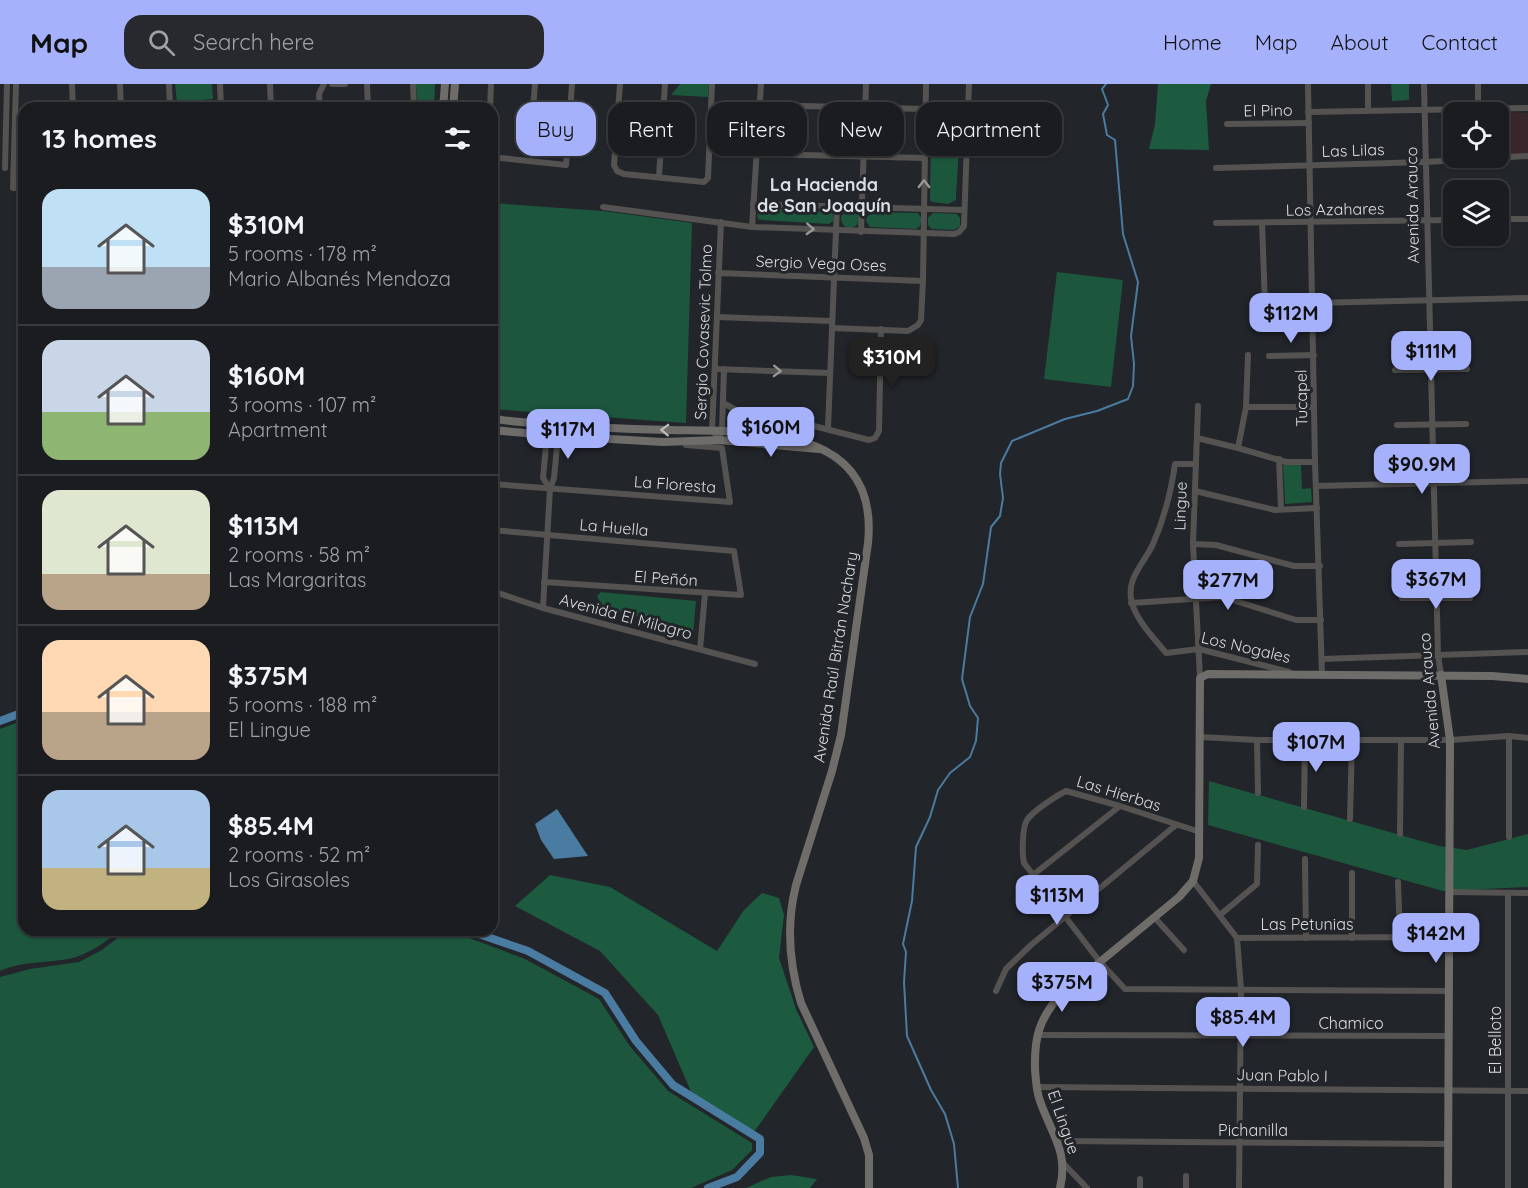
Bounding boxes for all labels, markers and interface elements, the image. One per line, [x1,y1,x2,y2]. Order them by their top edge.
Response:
search box [124,15,544,69]
text: Map [30,25,88,60]
icon: search [145,26,178,59]
text: Search here [193,28,315,56]
text: Home [1163,29,1222,55]
text: Map [1255,29,1298,55]
text: About [1331,29,1389,55]
text: Contact [1422,29,1498,55]
street label: El Pino [1243,100,1293,120]
chip: Buy [516,102,596,156]
chip: Rent [608,102,695,156]
chip: Filters [707,102,807,156]
chip: New [819,102,904,156]
chip: Apartment [916,102,1062,156]
map controls [1443,102,1509,246]
button: locate [1443,102,1509,168]
text: 13 homes [42,122,157,155]
icon: filters [441,122,474,155]
street label: Las Lilas [1321,139,1385,161]
street label: Avenida Arauco [1401,146,1423,264]
district label: La Hacienda de San Joaquín [757,173,891,217]
one-way arrow [918,179,930,188]
button: layers [1443,180,1509,246]
street label: Los Azahares [1285,198,1385,220]
text: $310M [228,208,305,241]
icon: home [90,213,162,285]
one-way arrow [805,223,814,236]
text: 5 rooms · 178 m² [228,241,377,266]
street label: Sergio Covasevic Tolmo [690,244,716,420]
street label: Sergio Vega Oses [755,251,887,275]
text: Mario Albanés Mendoza [228,266,451,291]
pin: $112M [1249,293,1333,344]
text: $112M [1263,300,1319,325]
pin: $111M [1389,331,1473,382]
pin: $310M [850,337,934,388]
text: $111M [1405,338,1457,363]
text: $310M [862,344,922,369]
text: $160M [228,359,305,392]
icon: home [90,364,162,436]
one-way arrow [772,365,781,378]
street label: Tucapel [1291,369,1311,427]
text: 3 rooms · 107 m² [228,392,376,417]
pin: $160M [729,407,813,458]
pin: $117M [526,409,610,460]
text: $160M [741,414,801,439]
text: $117M [541,416,595,441]
text: Apartment [228,417,328,442]
one-way arrow [660,423,669,436]
pin: $90.9M [1373,444,1471,495]
text: $90.9M [1388,451,1456,476]
street label: La Floresta [633,471,717,497]
street label: Lingue [1169,481,1191,531]
text: $113M [228,509,299,542]
icon: home [90,514,162,586]
street label: La Huella [579,514,649,540]
text: 2 rooms · 58 m² [228,542,370,567]
street label: Avenida Raúl Bitrán Nachary [808,550,862,764]
pin: $367M [1394,559,1478,610]
pin: $277M [1186,560,1270,611]
street label: El Peñón [634,566,698,590]
text: $367M [1405,566,1467,591]
text: Las Margaritas [228,567,366,592]
text: $277M [1197,567,1259,592]
street label: Avenida El Milagro [558,589,694,643]
street label: Los Nogales [1199,627,1293,667]
street label: Avenida Arauco [1414,632,1444,750]
text: $375M [228,659,308,692]
icon: home [90,664,162,736]
text: 5 rooms · 188 m² [228,692,377,717]
text: El Lingue [228,717,311,742]
pin: $107M [1274,722,1358,773]
text: $107M [1287,729,1345,754]
street label: Las Hierbas [1074,771,1164,815]
text: $85.4M [228,809,314,842]
icon: home [90,814,162,886]
text: 2 rooms · 52 m² [228,842,370,867]
text: Los Girasoles [228,867,350,892]
pin: $113M [1015,875,1099,926]
text: $113M [1030,882,1084,907]
pin: $142M [1394,913,1478,964]
street label: Las Petunias [1261,914,1353,934]
text: $142M [1406,920,1466,945]
pin: $375M [1020,962,1104,1013]
text: $375M [1031,969,1093,994]
pin: $85.4M [1194,997,1292,1048]
text: $85.4M [1210,1004,1276,1029]
street label: El Belloto [1485,1006,1505,1074]
street label: Chamico [1318,1013,1384,1033]
street label: Juan Pablo I [1236,1064,1328,1086]
street label: El Lingue [1044,1087,1084,1157]
street label: Pichanilla [1218,1120,1288,1140]

